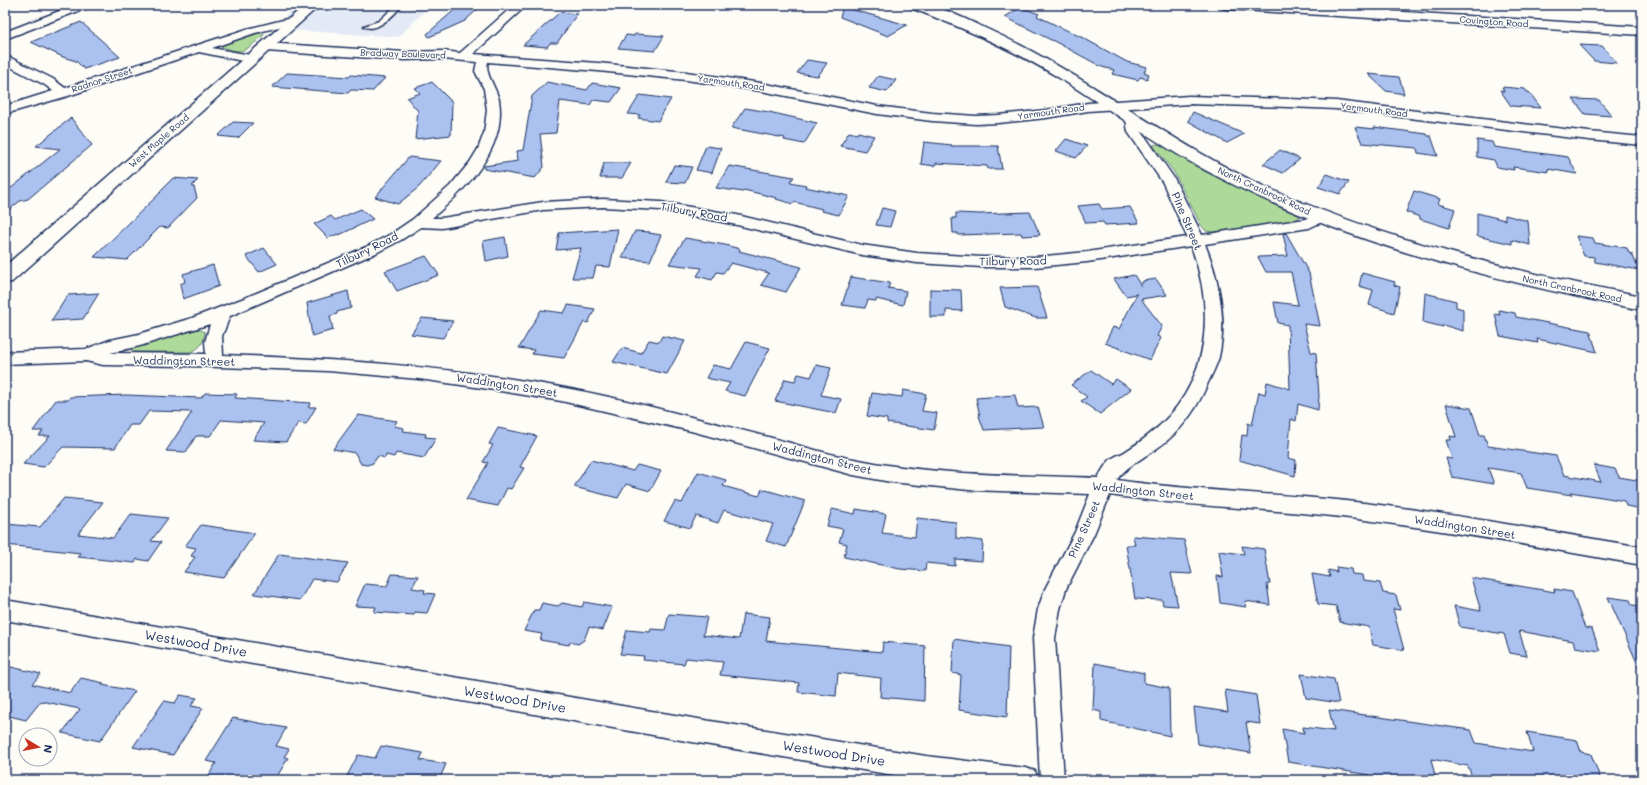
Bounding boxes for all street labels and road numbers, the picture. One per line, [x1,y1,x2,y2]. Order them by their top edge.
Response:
street label: Covington Road [1459,14,1529,29]
street label: Bradway Boulevard [360,47,446,61]
street label: Radnor Street [70,64,134,95]
street label: Yarmouth Road [697,72,766,93]
street label: Yarmouth Road [1340,100,1409,119]
street label: Yarmouth Road [1017,101,1086,122]
street label: West Maple Road [126,111,191,170]
street label: North Cranbrook Road [1216,164,1313,217]
street label: Pine Street [1169,190,1206,252]
street label: Tilbury Road [660,198,729,225]
street label: Tilbury Road [333,228,400,271]
street label: Tilbury Road [979,252,1047,269]
street label: North Cranbrook Road [1522,273,1623,304]
street label: Waddington Street [133,352,235,369]
street label: Waddington Street [455,369,559,400]
street label: Waddington Street [771,438,874,477]
street label: Waddington Street [1091,478,1195,503]
street label: Pine Street [1064,498,1103,560]
street label: Waddington Street [1413,511,1517,542]
street label: Westwood Drive [144,625,249,660]
street label: Westwood Drive [463,681,568,716]
street label: Westwood Drive [781,736,887,769]

